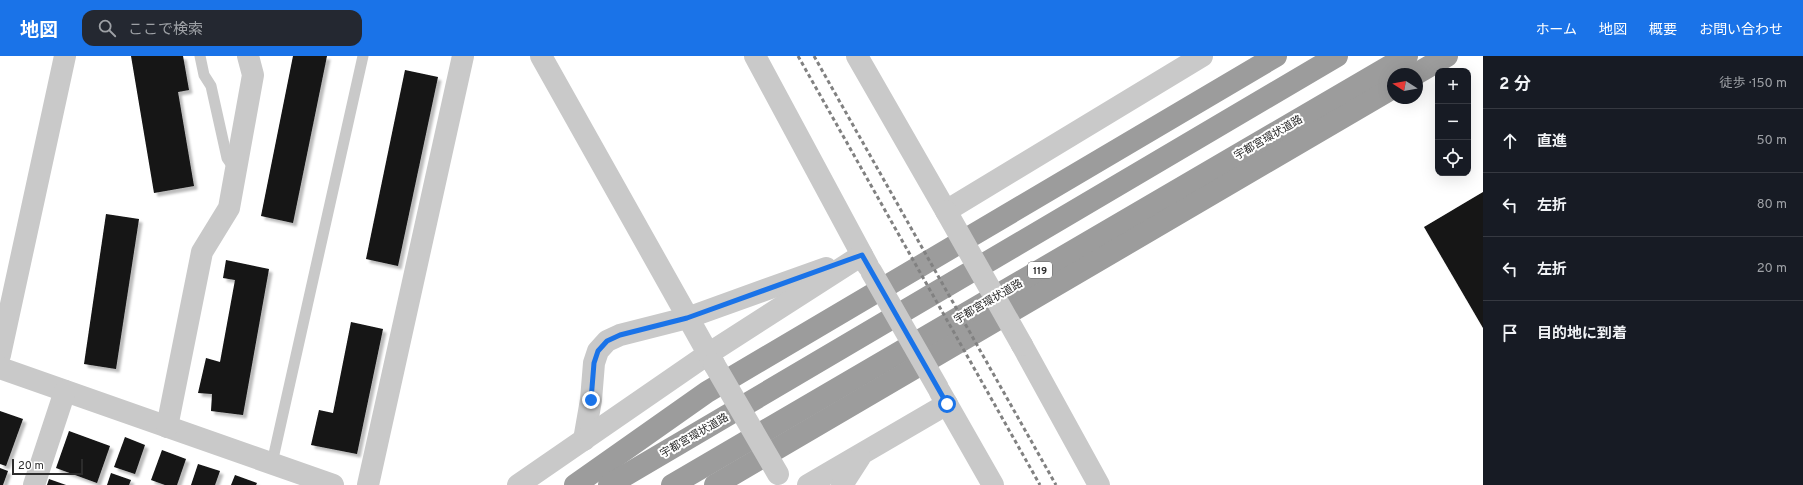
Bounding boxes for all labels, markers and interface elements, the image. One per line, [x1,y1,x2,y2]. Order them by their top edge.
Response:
search box [82,10,362,46]
icon: search [96,17,118,39]
text: 地図 [20,19,58,43]
text: ここで検索 [128,21,203,40]
text: ホーム [1535,22,1577,39]
text: 地図 [1599,22,1627,39]
text: 概要 [1649,22,1677,39]
text: お問い合わせ [1699,22,1783,39]
north arrow [1387,68,1423,104]
map controls [1435,68,1471,176]
button: + [1435,68,1471,104]
text: 2 分 [1499,74,1531,96]
text: 徒歩 · 150 m [1720,76,1787,92]
button: − [1435,104,1471,140]
street label: 宇都宮環状道路 [1232,113,1305,163]
icon: ahead [1499,130,1521,152]
text: 直進 [1537,133,1567,152]
text: 50 m [1757,133,1787,149]
button: locate [1435,140,1471,176]
icon: left [1499,194,1521,216]
text: 左折 [1537,197,1567,216]
text: 80 m [1757,197,1787,213]
icon: left [1499,258,1521,280]
text: 左折 [1537,261,1567,280]
text: 20 m [1757,261,1787,277]
road number: 119 [1028,262,1052,278]
street label: 宇都宮環状道路 [952,277,1025,327]
icon: arrive [1499,322,1521,344]
text: 目的地に到着 [1537,325,1627,344]
route end [582,391,600,409]
route start [938,395,956,413]
street label: 宇都宮環状道路 [658,411,731,461]
scale bar [12,457,83,476]
text: 20 m [18,459,44,473]

